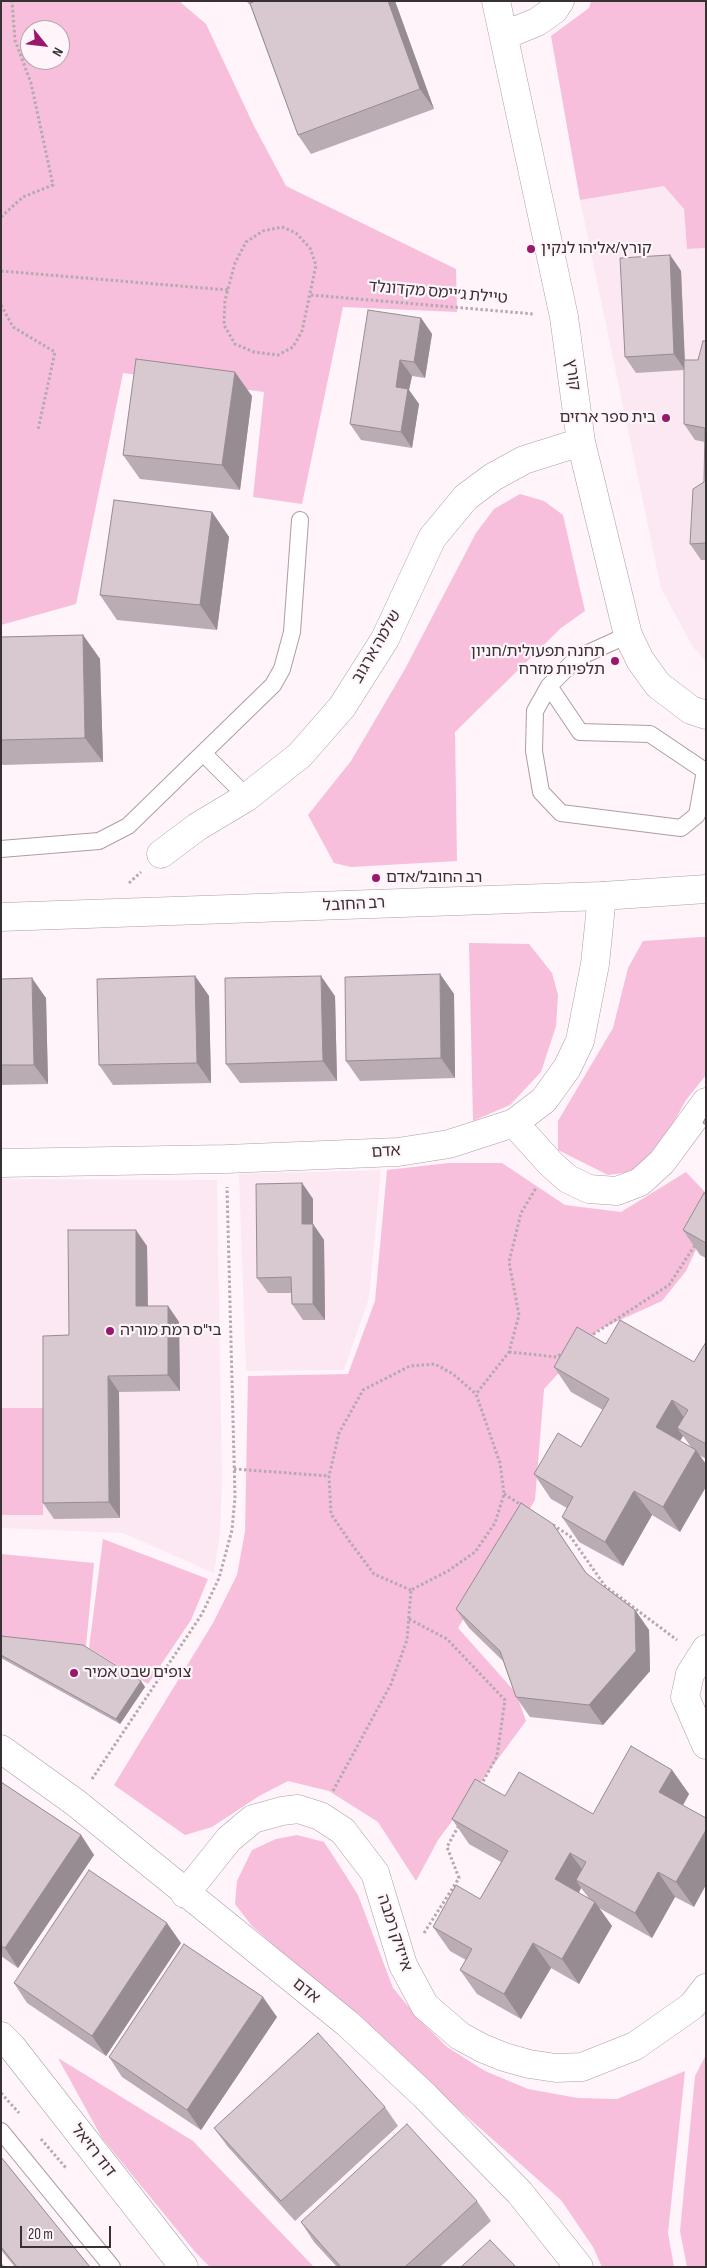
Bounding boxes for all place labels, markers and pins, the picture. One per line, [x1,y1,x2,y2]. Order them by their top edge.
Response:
place label: קורץ/אליהו לנקין [541,239,652,259]
marker: קורץ/אליהו לנקין [525,243,537,255]
place label: בית ספר ארזים [559,408,656,428]
marker: בית ספר ארזים [660,412,672,424]
place label: תחנה תפעולית/חניון תלפיות מזרח [471,642,605,680]
marker: תחנה תפעולית/חניון תלפיות מזרח [609,655,621,667]
place label: רב החובל/אדם [386,868,482,888]
marker: רב החובל/אדם [370,872,382,884]
place label: בי"ס רמת מוריה [120,1321,222,1341]
marker: בי"ס רמת מוריה [104,1325,116,1337]
place label: צופים שבט אמיר [84,1663,191,1683]
marker: צופים שבט אמיר [68,1667,80,1679]

